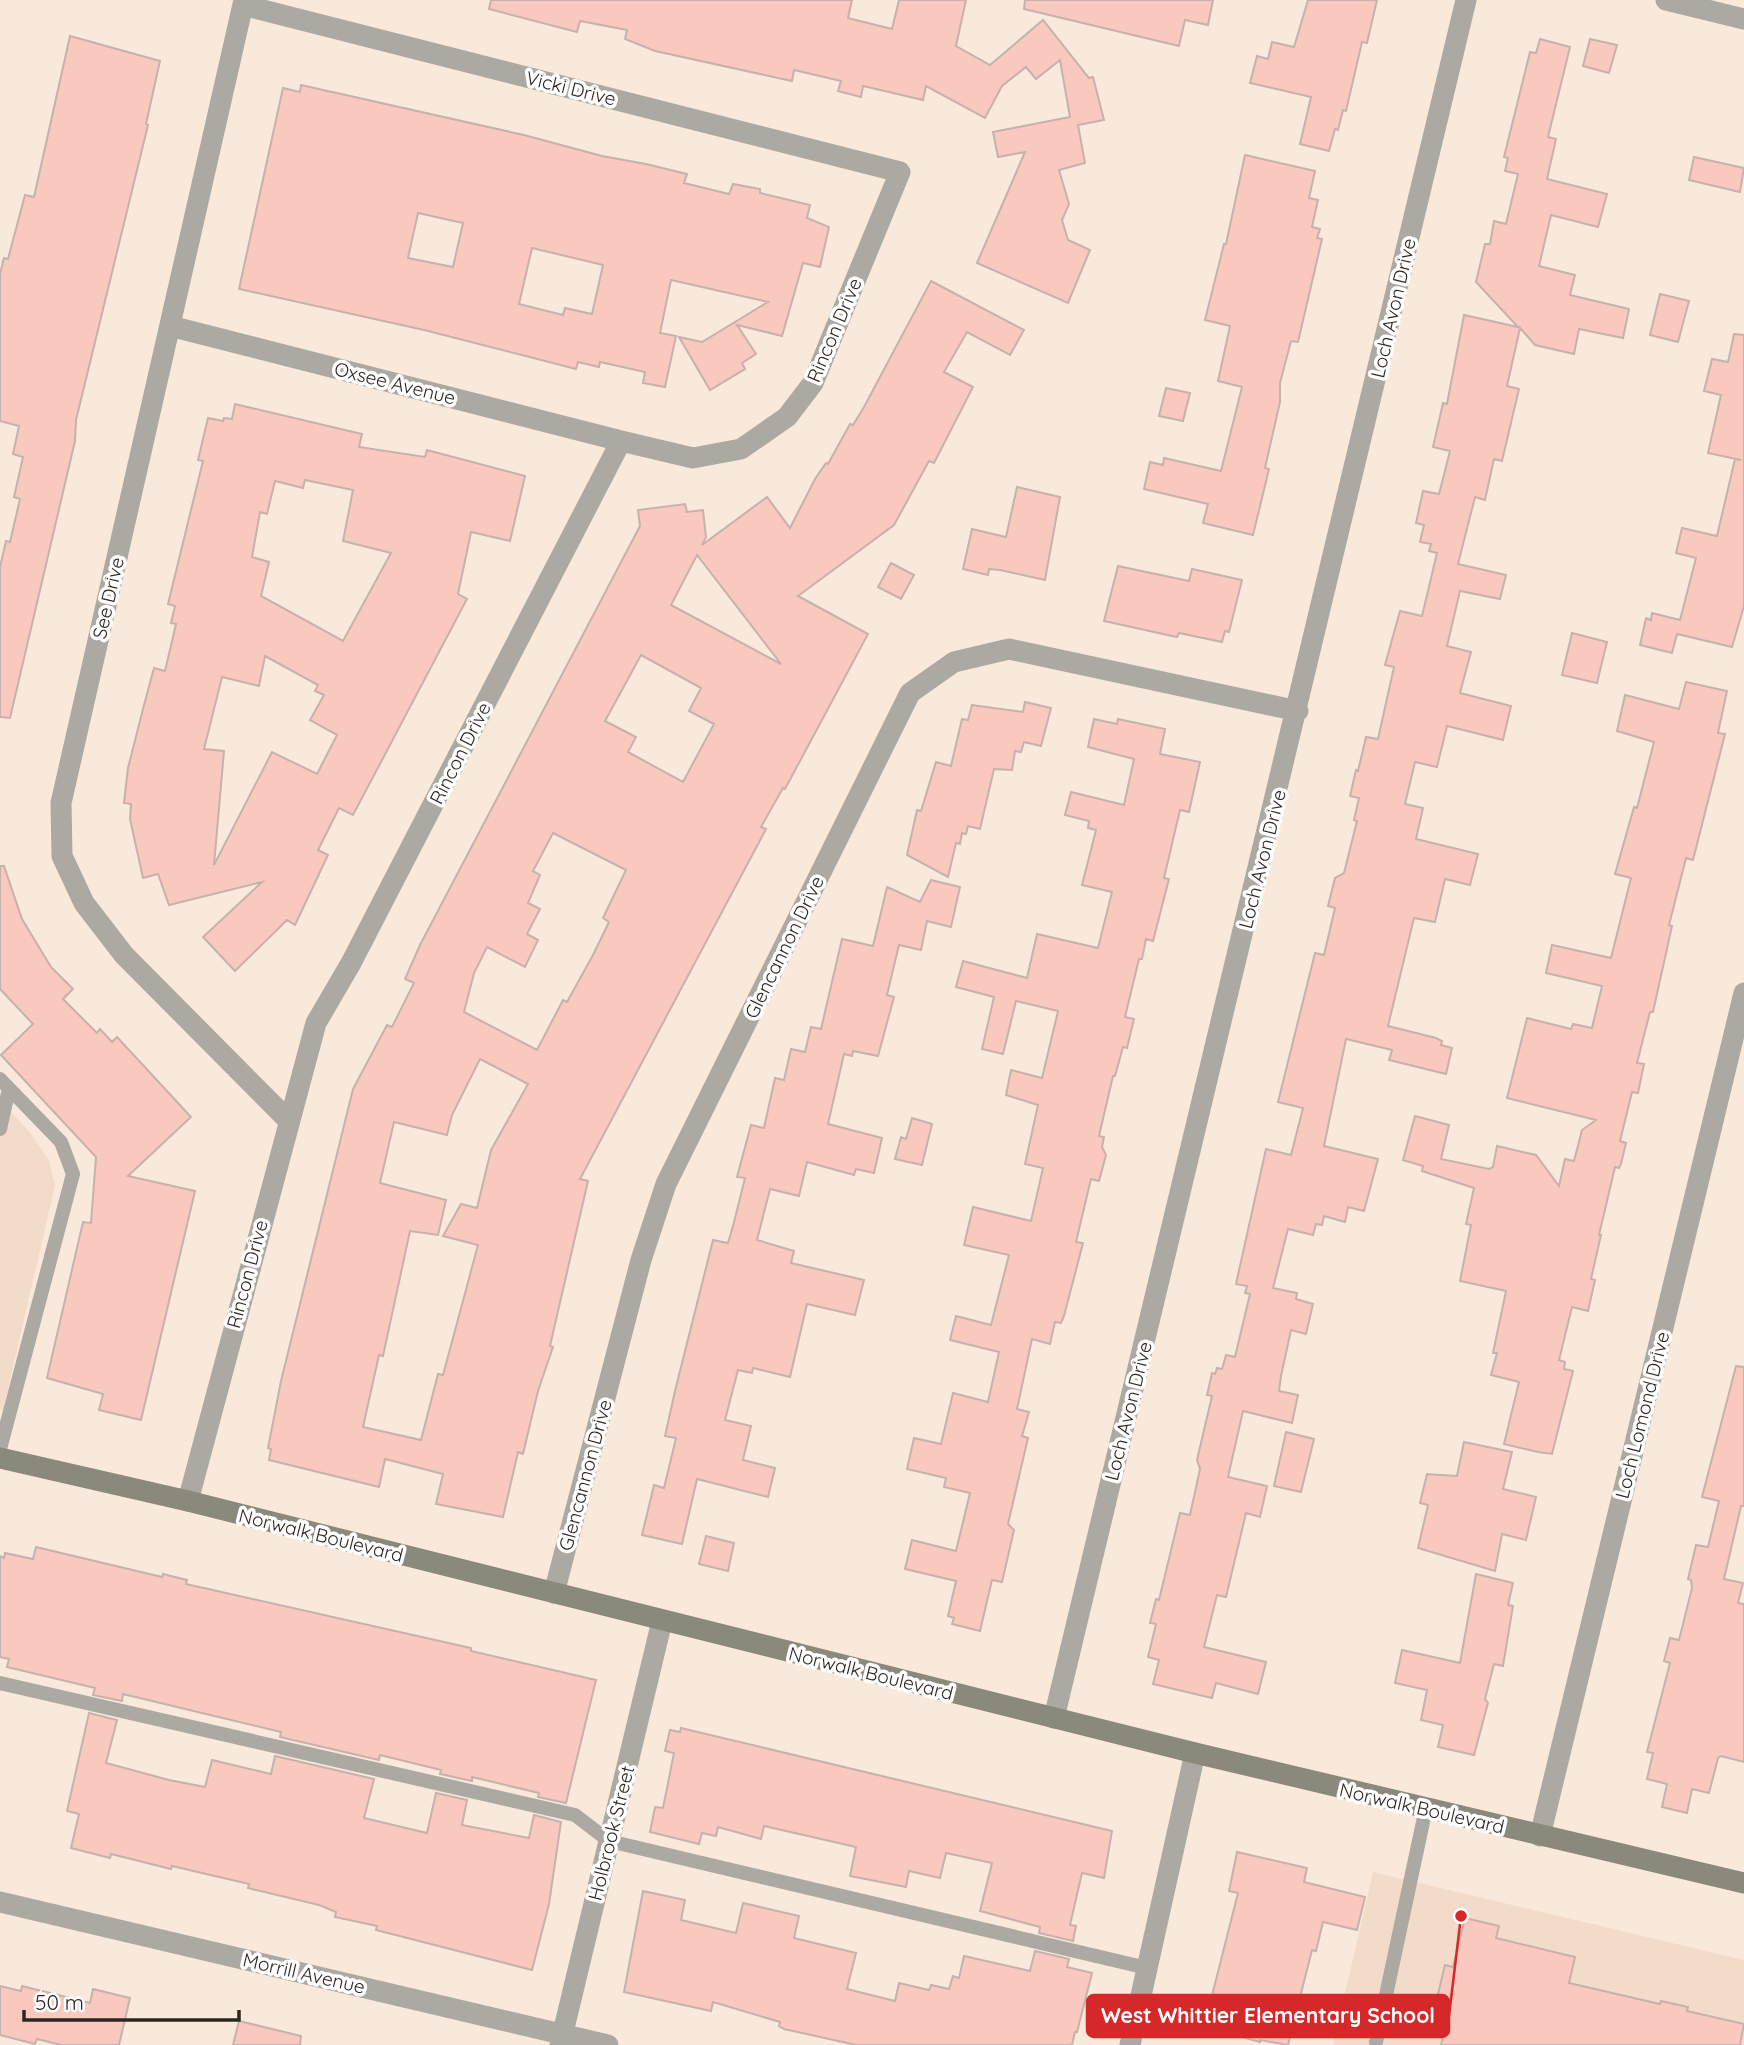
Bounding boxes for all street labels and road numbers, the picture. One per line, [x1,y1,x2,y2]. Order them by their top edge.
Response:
street label: Vicki Drive [524,65,618,111]
street label: Loch Avon Drive [1365,236,1421,380]
street label: Rincon Drive [801,274,867,386]
street label: Oxsee Avenue [332,356,458,410]
street label: See Drive [87,555,129,641]
street label: Rincon Drive [424,698,496,808]
street label: Loch Avon Drive [1233,787,1291,931]
street label: Glencannon Drive [739,872,829,1022]
street label: Rincon Drive [221,1217,273,1331]
street label: Loch Lomond Drive [1610,1329,1674,1501]
street label: Loch Avon Drive [1099,1339,1157,1483]
street label: Glencannon Drive [553,1397,617,1553]
street label: Norwalk Boulevard [236,1503,406,1567]
street label: Norwalk Boulevard [786,1641,956,1705]
street label: Holbrook Street [583,1763,639,1903]
street label: Norwalk Boulevard [1337,1777,1507,1839]
street label: Morrill Avenue [241,1947,367,1999]

